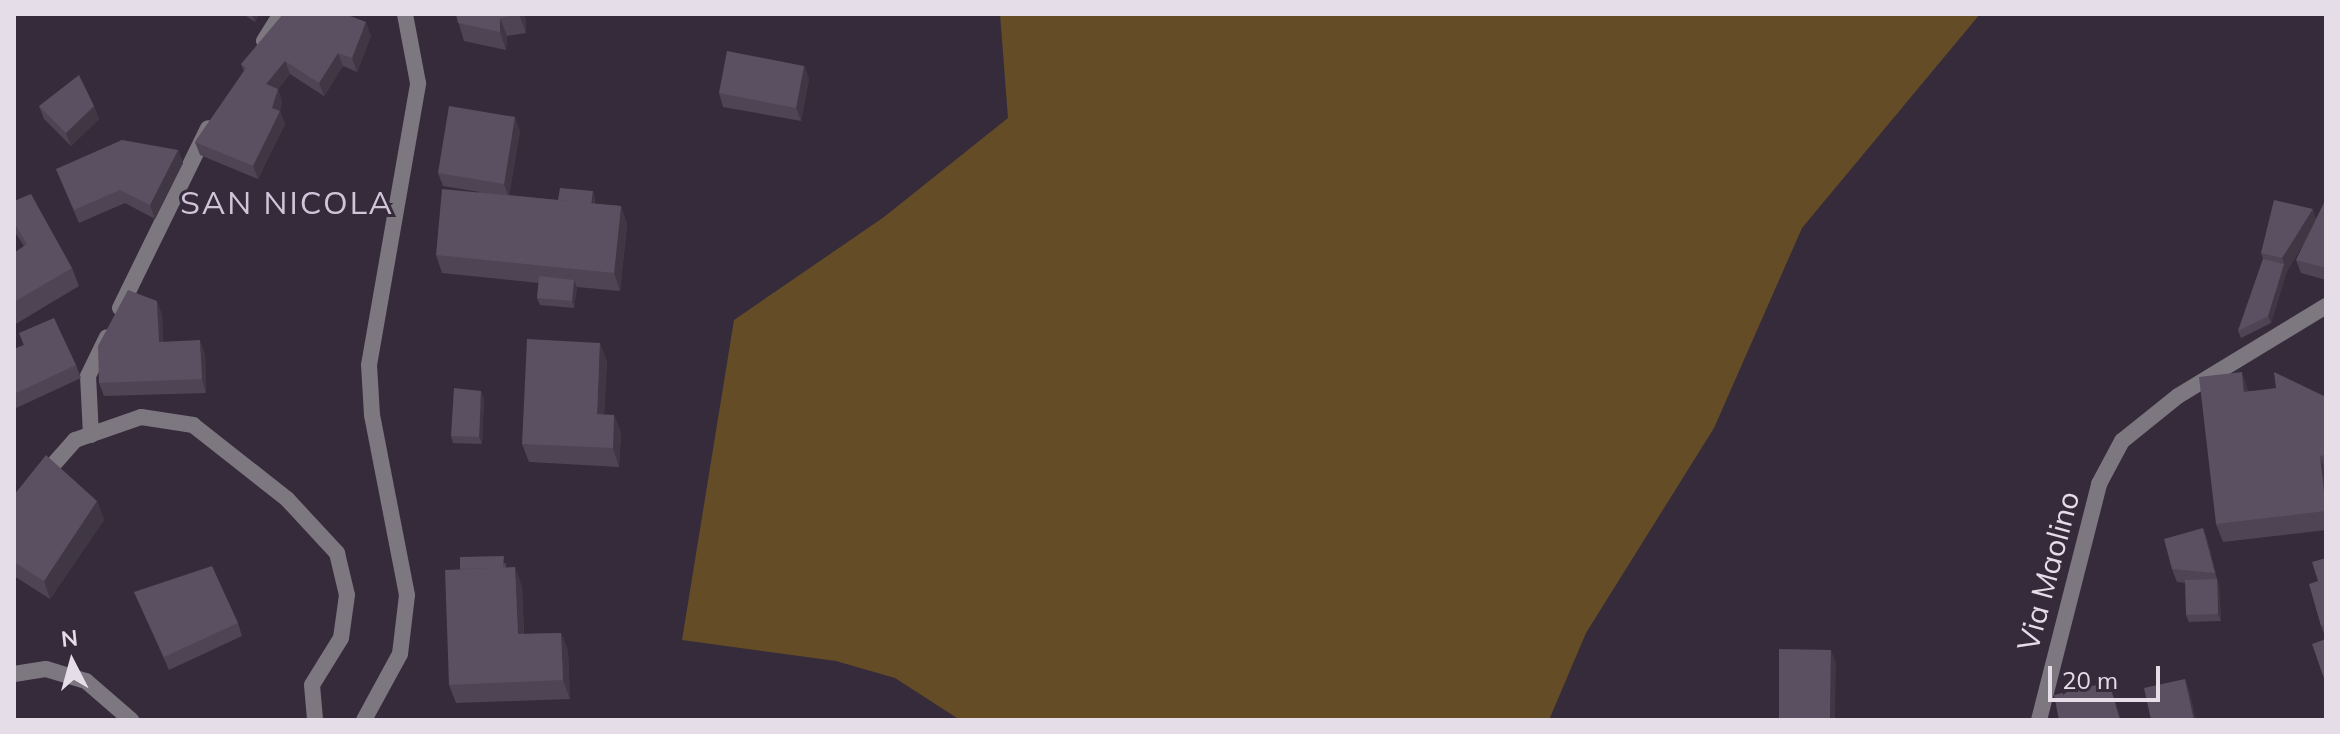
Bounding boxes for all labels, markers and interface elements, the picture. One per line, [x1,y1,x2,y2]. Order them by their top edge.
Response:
district label: SAN NICOLA [180,183,394,221]
street label: Via Maolino [2009,487,2087,655]
north arrow [32,622,112,702]
text: N [60,623,79,653]
scale bar [2052,650,2164,700]
text: 20 m [2062,665,2118,695]

